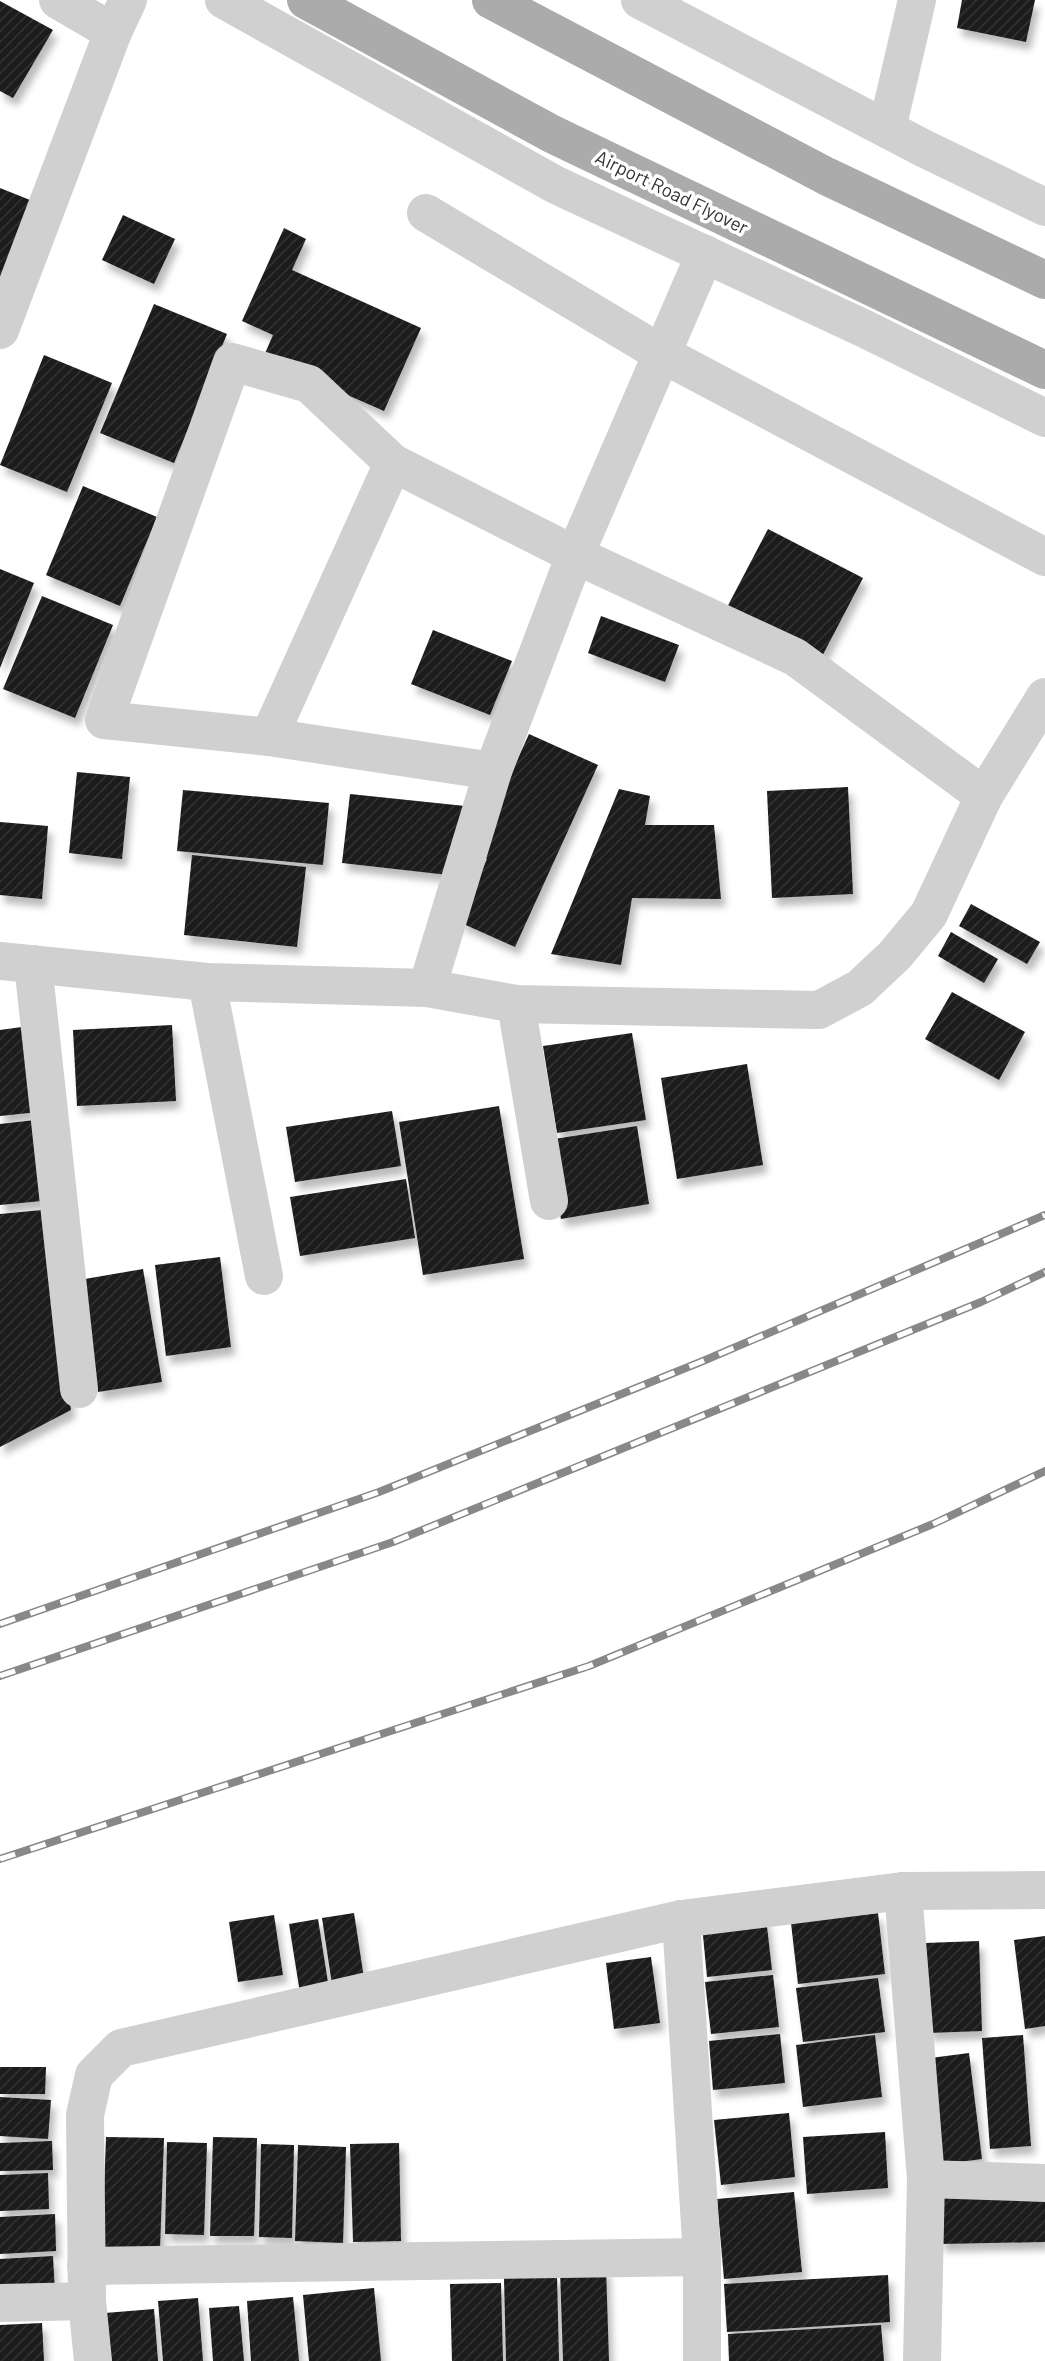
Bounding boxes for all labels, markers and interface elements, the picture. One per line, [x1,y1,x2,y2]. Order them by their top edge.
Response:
street label: Airport Road Flyover [592,145,752,239]

